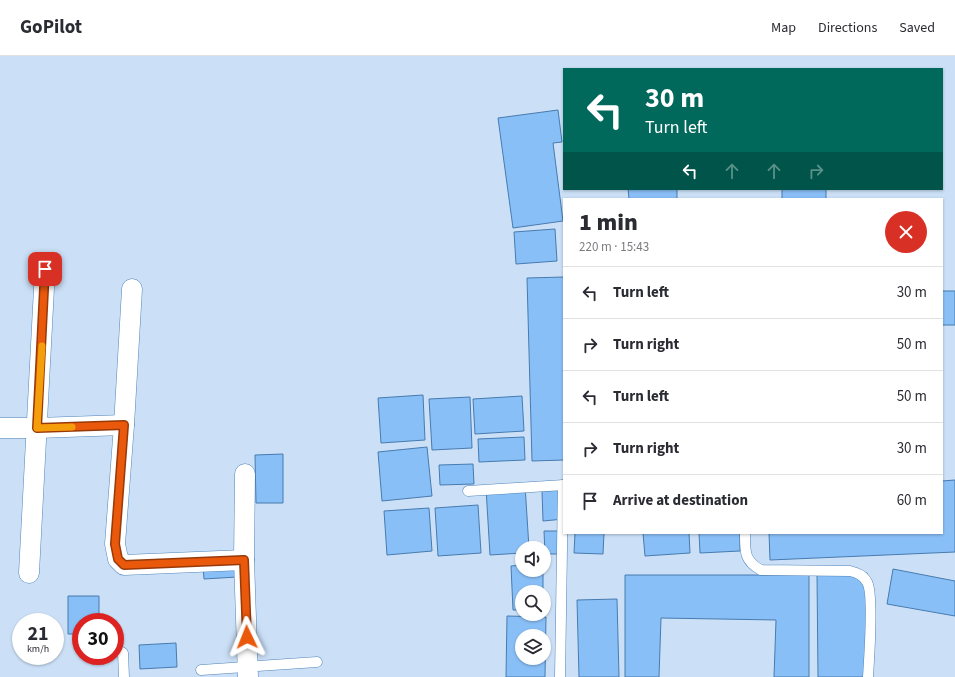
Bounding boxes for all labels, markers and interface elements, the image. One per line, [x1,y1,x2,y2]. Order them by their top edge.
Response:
text: GoPilot [20,14,82,41]
text: Map [771,18,796,38]
text: Directions [818,18,877,38]
text: Saved [899,18,935,38]
text: 30 m [645,78,704,118]
icon: left [579,84,631,136]
text: Turn left [645,115,707,140]
icon: left [679,160,701,182]
icon: ahead [721,160,743,182]
icon: ahead [763,160,785,182]
icon: right [805,160,827,182]
text: 1 min [579,205,638,240]
button: close [885,211,927,253]
text: 220 m · 15:43 [579,238,649,256]
pin [28,252,62,286]
icon: arrive [34,258,56,280]
icon: left [579,282,601,304]
text: Turn left [613,282,669,303]
text: 30 m [897,282,927,303]
icon: right [579,334,601,356]
text: Turn right [613,334,679,355]
text: 50 m [897,334,927,355]
icon: left [579,386,601,408]
text: Turn left [613,386,669,407]
text: 50 m [897,386,927,407]
icon: right [579,438,601,460]
text: Turn right [613,438,679,459]
text: 30 m [897,438,927,459]
icon: arrive [579,490,601,512]
text: Arrive at destination [613,490,748,511]
text: 60 m [897,490,927,511]
map controls [515,541,551,665]
button: sound [515,541,551,577]
button: search [515,585,551,621]
speed limit sign: 30 [72,613,124,665]
position arrow [226,616,268,658]
text: 21 [27,620,49,648]
button: layers [515,629,551,665]
text: km/h [27,642,49,656]

